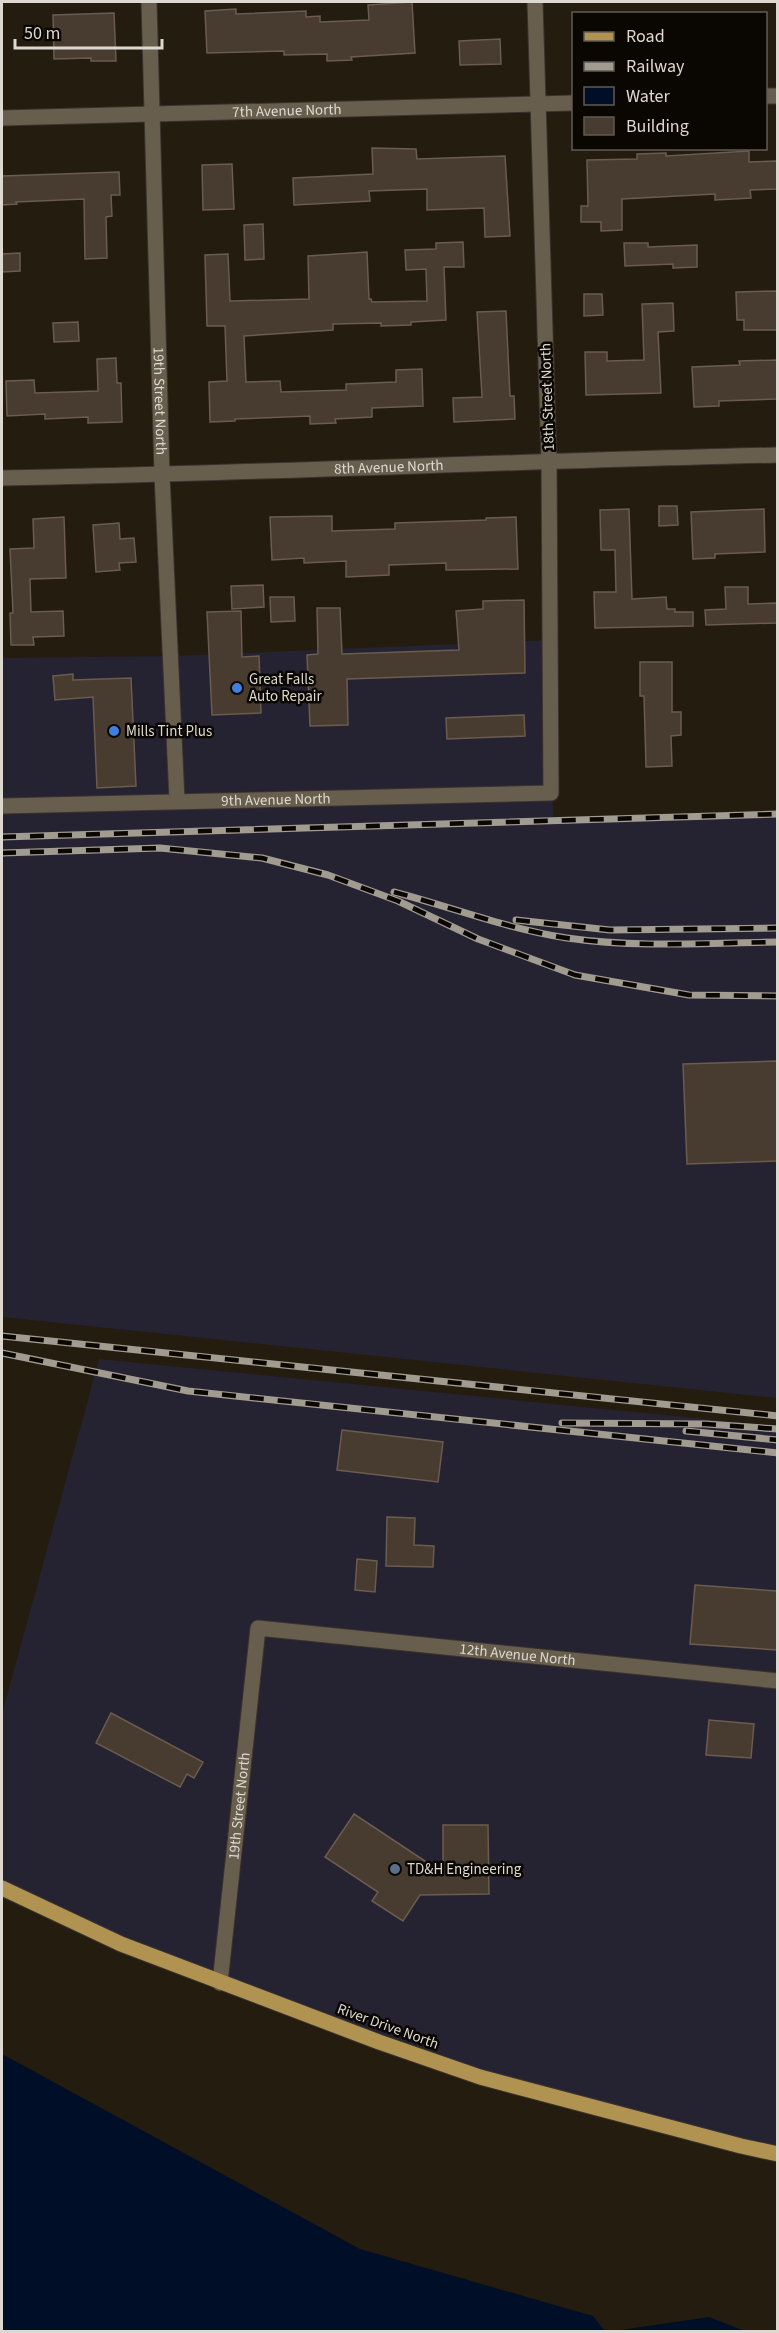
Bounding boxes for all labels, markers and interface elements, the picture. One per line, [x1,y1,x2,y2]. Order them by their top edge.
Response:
scale bar [15,12,162,50]
legend [572,12,767,150]
text: 50 m [24,21,60,46]
text: Road [626,24,665,49]
text: Railway [626,54,685,79]
text: Water [626,84,670,109]
street label: 7th Avenue North [232,99,342,123]
text: Building [626,114,689,139]
street label: 18th Street North [535,343,560,451]
street label: 19th Street North [147,347,171,455]
street label: 8th Avenue North [334,455,444,480]
place label: Great Falls Auto Repair [249,669,322,707]
marker: Great Falls Auto Repair [230,681,244,695]
place label: Mills Tint Plus [126,721,212,742]
marker: Mills Tint Plus [107,724,121,738]
street label: 9th Avenue North [221,788,331,812]
street label: 12th Avenue North [458,1639,577,1671]
street label: 19th Street North [223,1751,256,1861]
place label: TD&H Engineering [407,1859,522,1880]
marker: TD&H Engineering [388,1862,402,1876]
street label: River Drive North [334,1998,442,2055]

